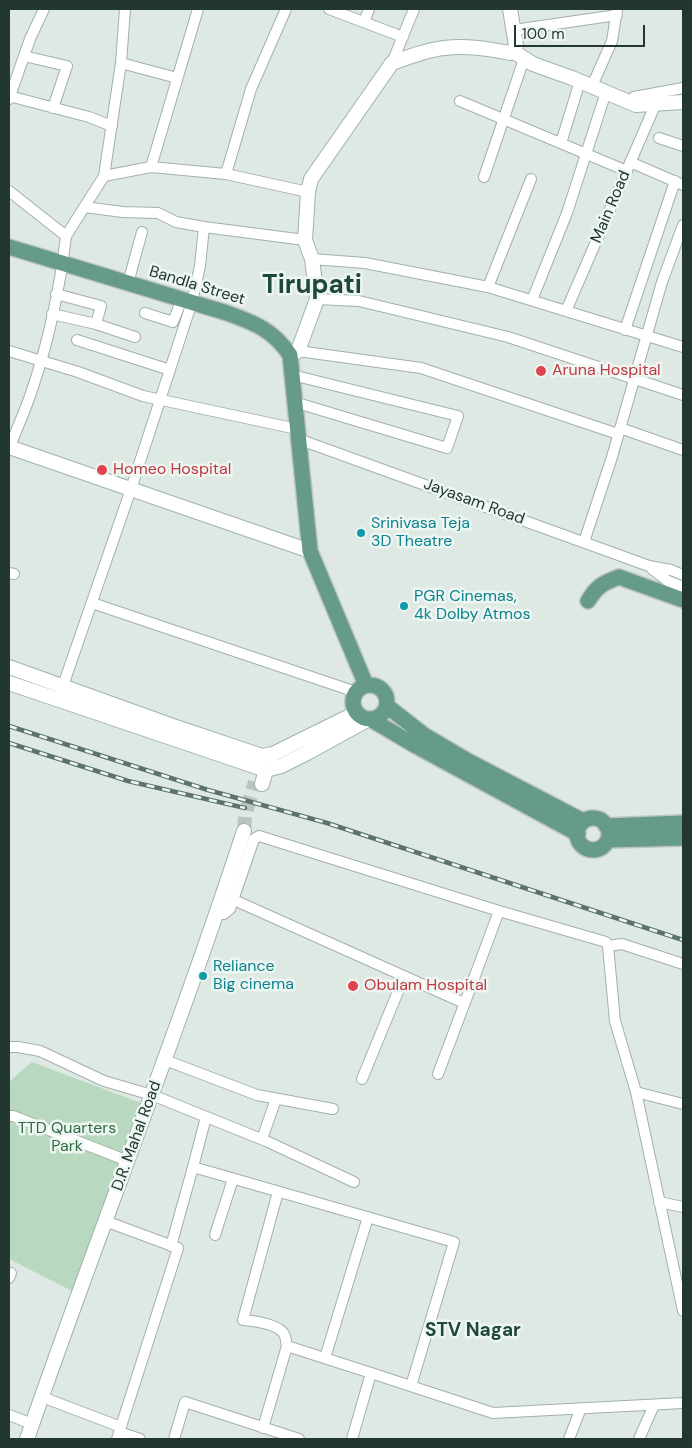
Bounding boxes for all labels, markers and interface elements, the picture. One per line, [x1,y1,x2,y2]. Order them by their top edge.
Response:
scale bar [517,15,648,47]
text: 100 m [522,24,565,44]
street label: Main Road [587,168,635,246]
street label: Bandla Street [147,262,247,310]
district label: Tirupati [262,270,362,302]
place label: Aruna Hospital [552,361,661,381]
marker: Aruna Hospital [534,364,548,378]
place label: Homeo Hospital [113,460,231,480]
marker: Homeo Hospital [95,463,109,477]
street label: Jayasam Road [421,475,527,529]
place label: Srinivasa Teja 3D Theatre [371,514,470,552]
marker: Srinivasa Teja 3D Theatre [355,527,367,539]
place label: PGR Cinemas, 4k Dolby Atmos [414,587,531,625]
marker: PGR Cinemas, 4k Dolby Atmos [398,600,410,612]
place label: Reliance Big cinema [213,957,294,995]
marker: Reliance Big cinema [197,970,209,982]
place label: Obulam Hospital [364,976,487,996]
marker: Obulam Hospital [346,979,360,993]
street label: D.R. Mahal Road [108,1078,166,1194]
park label: TTD Quarters Park [18,1119,116,1157]
district label: STV Nagar [425,1320,521,1342]

